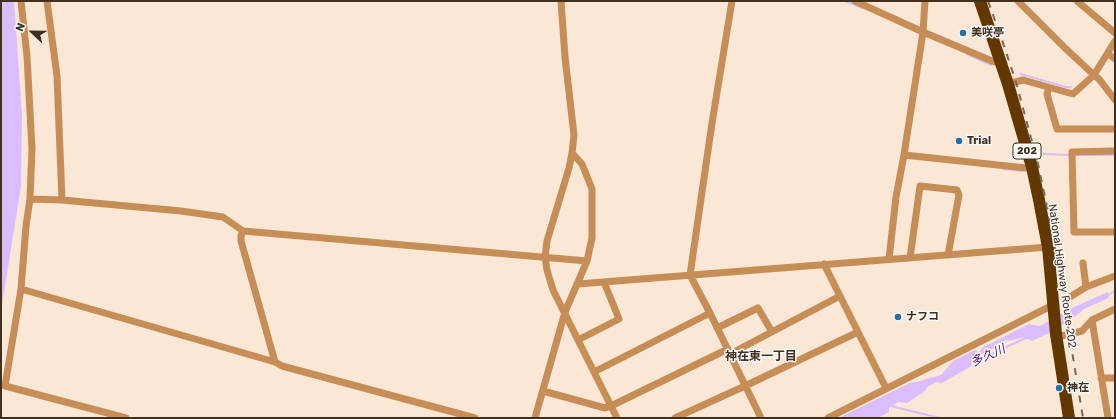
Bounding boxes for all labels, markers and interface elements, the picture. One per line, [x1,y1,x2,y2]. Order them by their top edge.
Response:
north arrow [12,12,52,52]
text: N [13,21,28,33]
place label: 美咲亭 [971,26,1004,40]
marker: 美咲亭 [958,28,968,38]
place label: Trial [967,134,991,148]
marker: Trial [954,136,964,146]
road number: 202 [1013,143,1041,159]
street label: National Highway Route 202 [1045,203,1079,349]
place label: ナフコ [906,310,939,324]
marker: ナフコ [893,312,903,322]
water label: 多久川 [969,342,1007,370]
district label: 神在東一丁目 [725,350,797,364]
place label: 神在 [1067,381,1089,395]
marker: 神在 [1054,383,1064,393]

